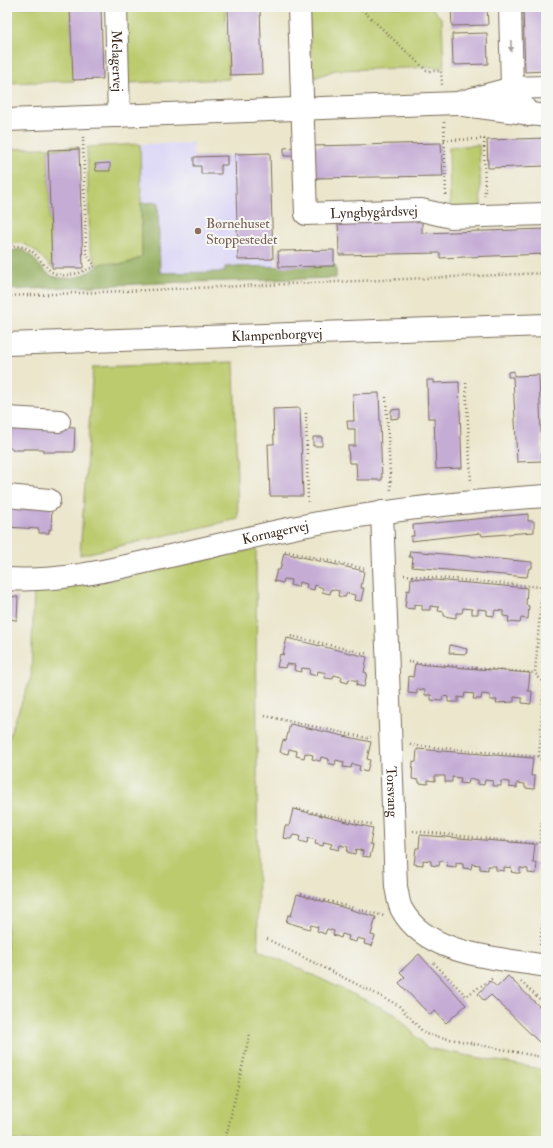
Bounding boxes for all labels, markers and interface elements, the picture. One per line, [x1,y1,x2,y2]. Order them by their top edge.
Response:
street label: Melagervej [108,30,126,92]
one-way arrow [508,40,514,53]
street label: Lyngbygårdsvej [330,202,418,223]
place label: Børnehuset Stoppestedet [206,215,278,249]
marker: Børnehuset Stoppestedet [193,226,203,236]
street label: Klampenborgvej [231,325,323,345]
street label: Kornagervej [240,517,310,548]
street label: Torsvang [382,766,401,819]

